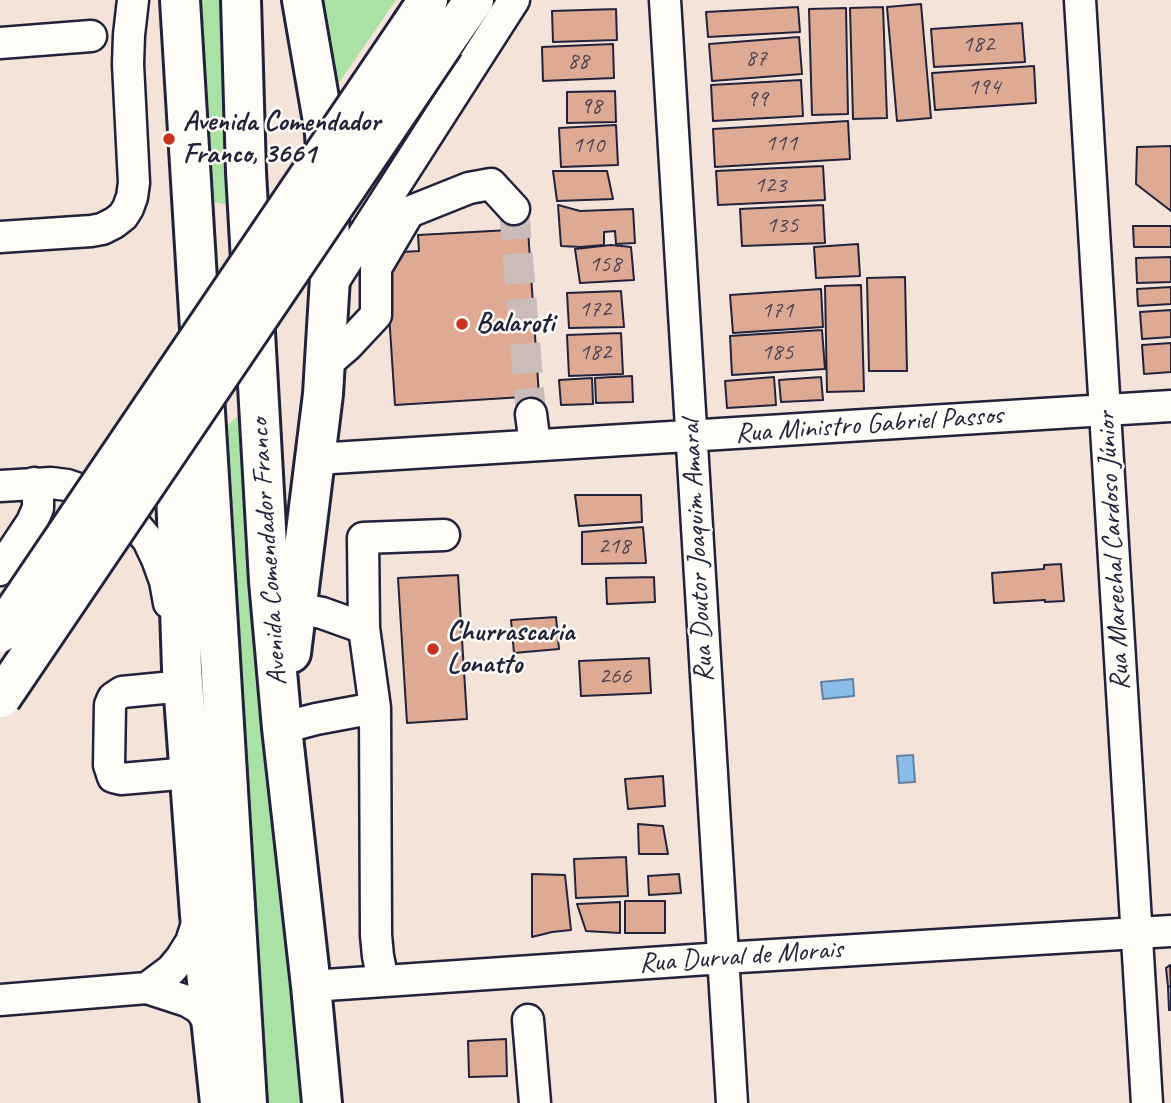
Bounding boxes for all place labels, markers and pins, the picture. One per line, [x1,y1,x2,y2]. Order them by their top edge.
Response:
place label: Avenida Comendador Franco, 3661 [183,106,380,172]
marker: Avenida Comendador Franco, 3661 [161,131,177,147]
place label: Balaroti [476,307,555,341]
marker: Balaroti [454,316,470,332]
place label: Churrascaria Lonatto [447,616,574,682]
marker: Churrascaria Lonatto [425,641,441,657]

